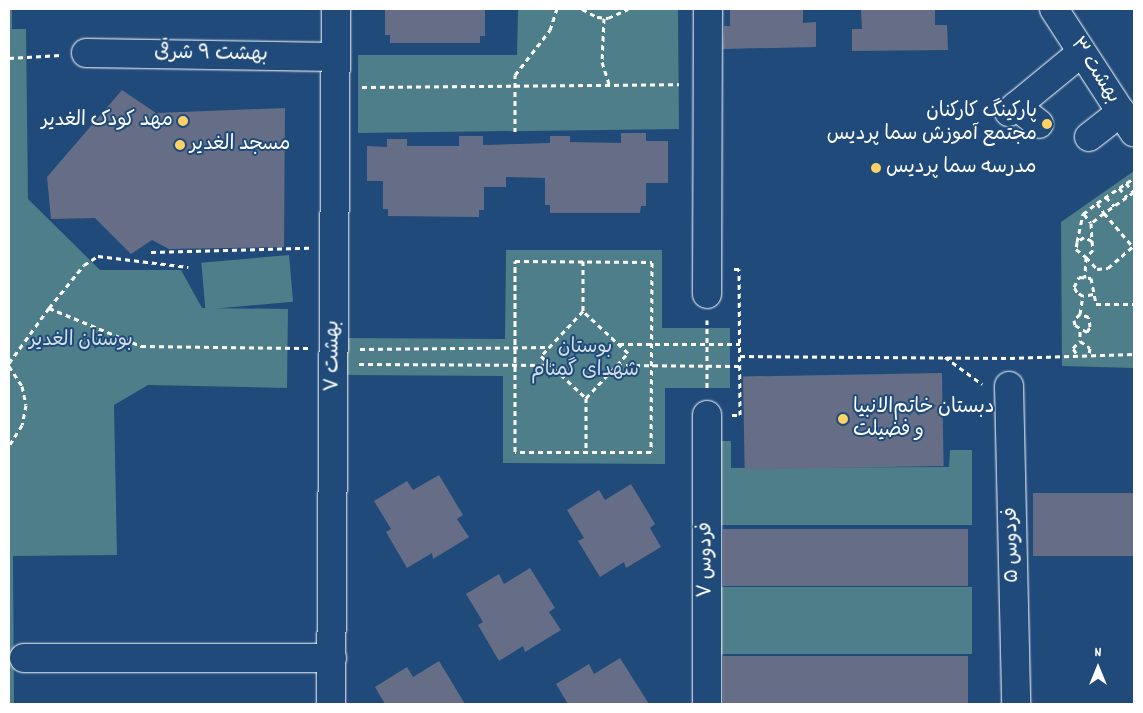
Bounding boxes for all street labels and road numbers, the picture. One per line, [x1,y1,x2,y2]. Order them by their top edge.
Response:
street label: بهشت ۳ [1064,34,1124,108]
street label: بهشت ۹ شرقی [154,42,268,68]
street label: بهشت ۷ [322,320,346,392]
street label: فردوس ۵ [1000,507,1026,583]
street label: فردوس ۷ [695,522,719,598]

